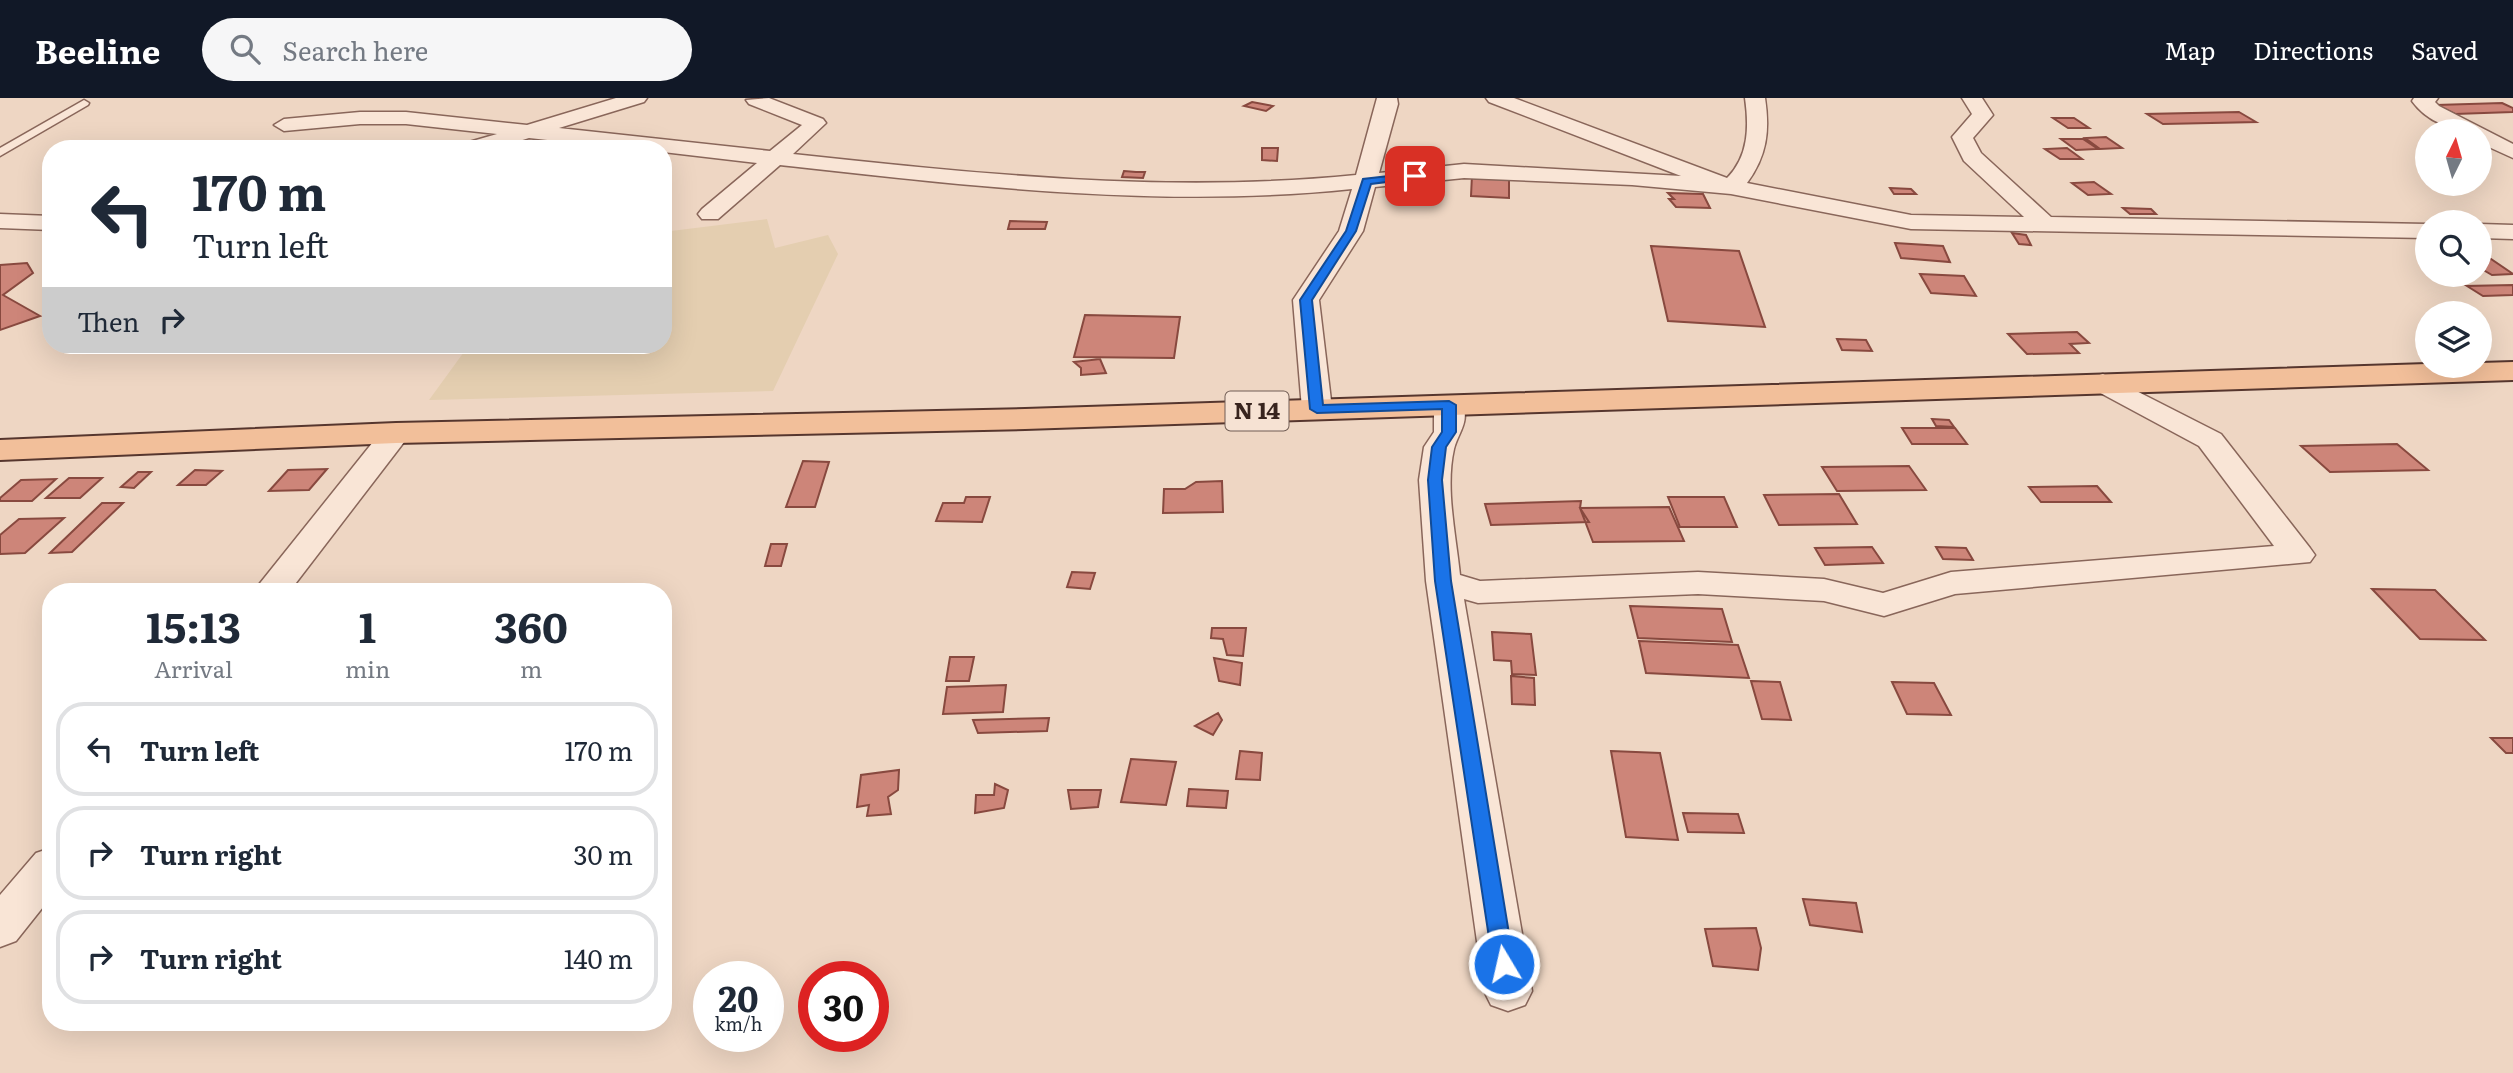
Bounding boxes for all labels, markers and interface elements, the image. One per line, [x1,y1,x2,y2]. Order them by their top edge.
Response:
search box [202,18,692,81]
text: Beeline [35,25,160,74]
icon: search [226,30,264,68]
text: Search here [282,30,428,69]
text: Map [2164,32,2215,67]
text: Directions [2253,32,2373,67]
text: Saved [2411,32,2478,67]
north arrow [2415,119,2492,196]
map controls [2415,119,2492,378]
pin [1385,146,1445,206]
text: 170 m [192,153,326,226]
icon: arrive [1396,157,1434,195]
icon: left [77,168,168,259]
button: search [2415,210,2492,287]
text: Turn left [192,220,329,268]
text: Then [77,301,139,340]
icon: right [153,301,191,339]
button: layers [2415,301,2492,378]
road number: N 14 [1226,392,1288,430]
text: 15:13 [146,594,241,656]
text: 1 [359,594,376,656]
text: 360 [494,594,568,656]
text: Arrival [154,651,233,685]
text: min [345,651,390,685]
text: m [520,651,542,685]
icon: left [81,730,119,768]
text: Turn left [140,730,259,769]
text: 170 m [565,730,633,769]
icon: right [81,834,119,872]
text: Turn right [140,834,282,873]
text: 30 m [573,834,633,873]
position arrow [1467,927,1541,1001]
icon: right [81,938,119,976]
text: Turn right [140,938,282,977]
text: 140 m [564,938,633,977]
speed limit sign: 30 [798,961,889,1052]
text: 20 [718,971,759,1023]
text: km/h [715,1010,762,1037]

